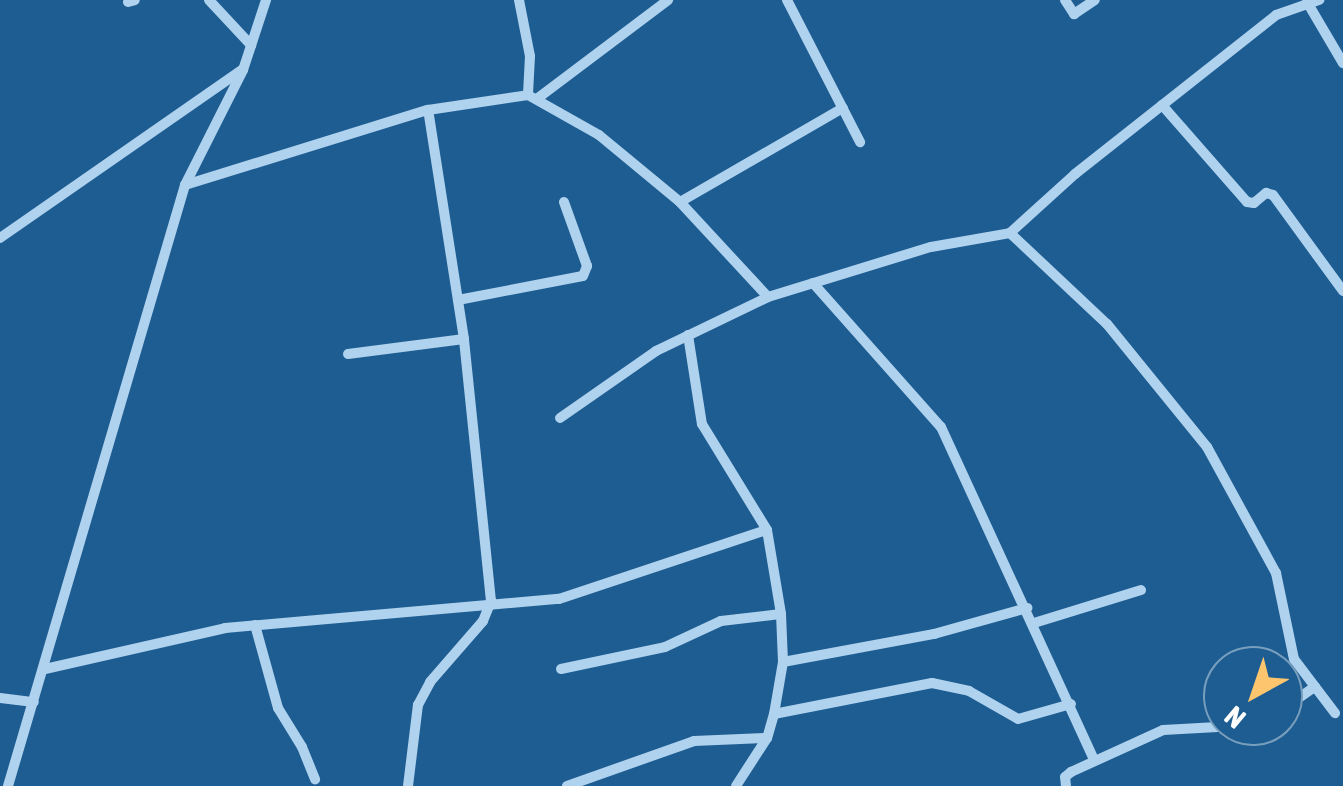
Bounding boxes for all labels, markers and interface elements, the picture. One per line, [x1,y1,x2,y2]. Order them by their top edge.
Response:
north arrow [1203,646,1303,746]
text: N [1218,700,1252,735]

